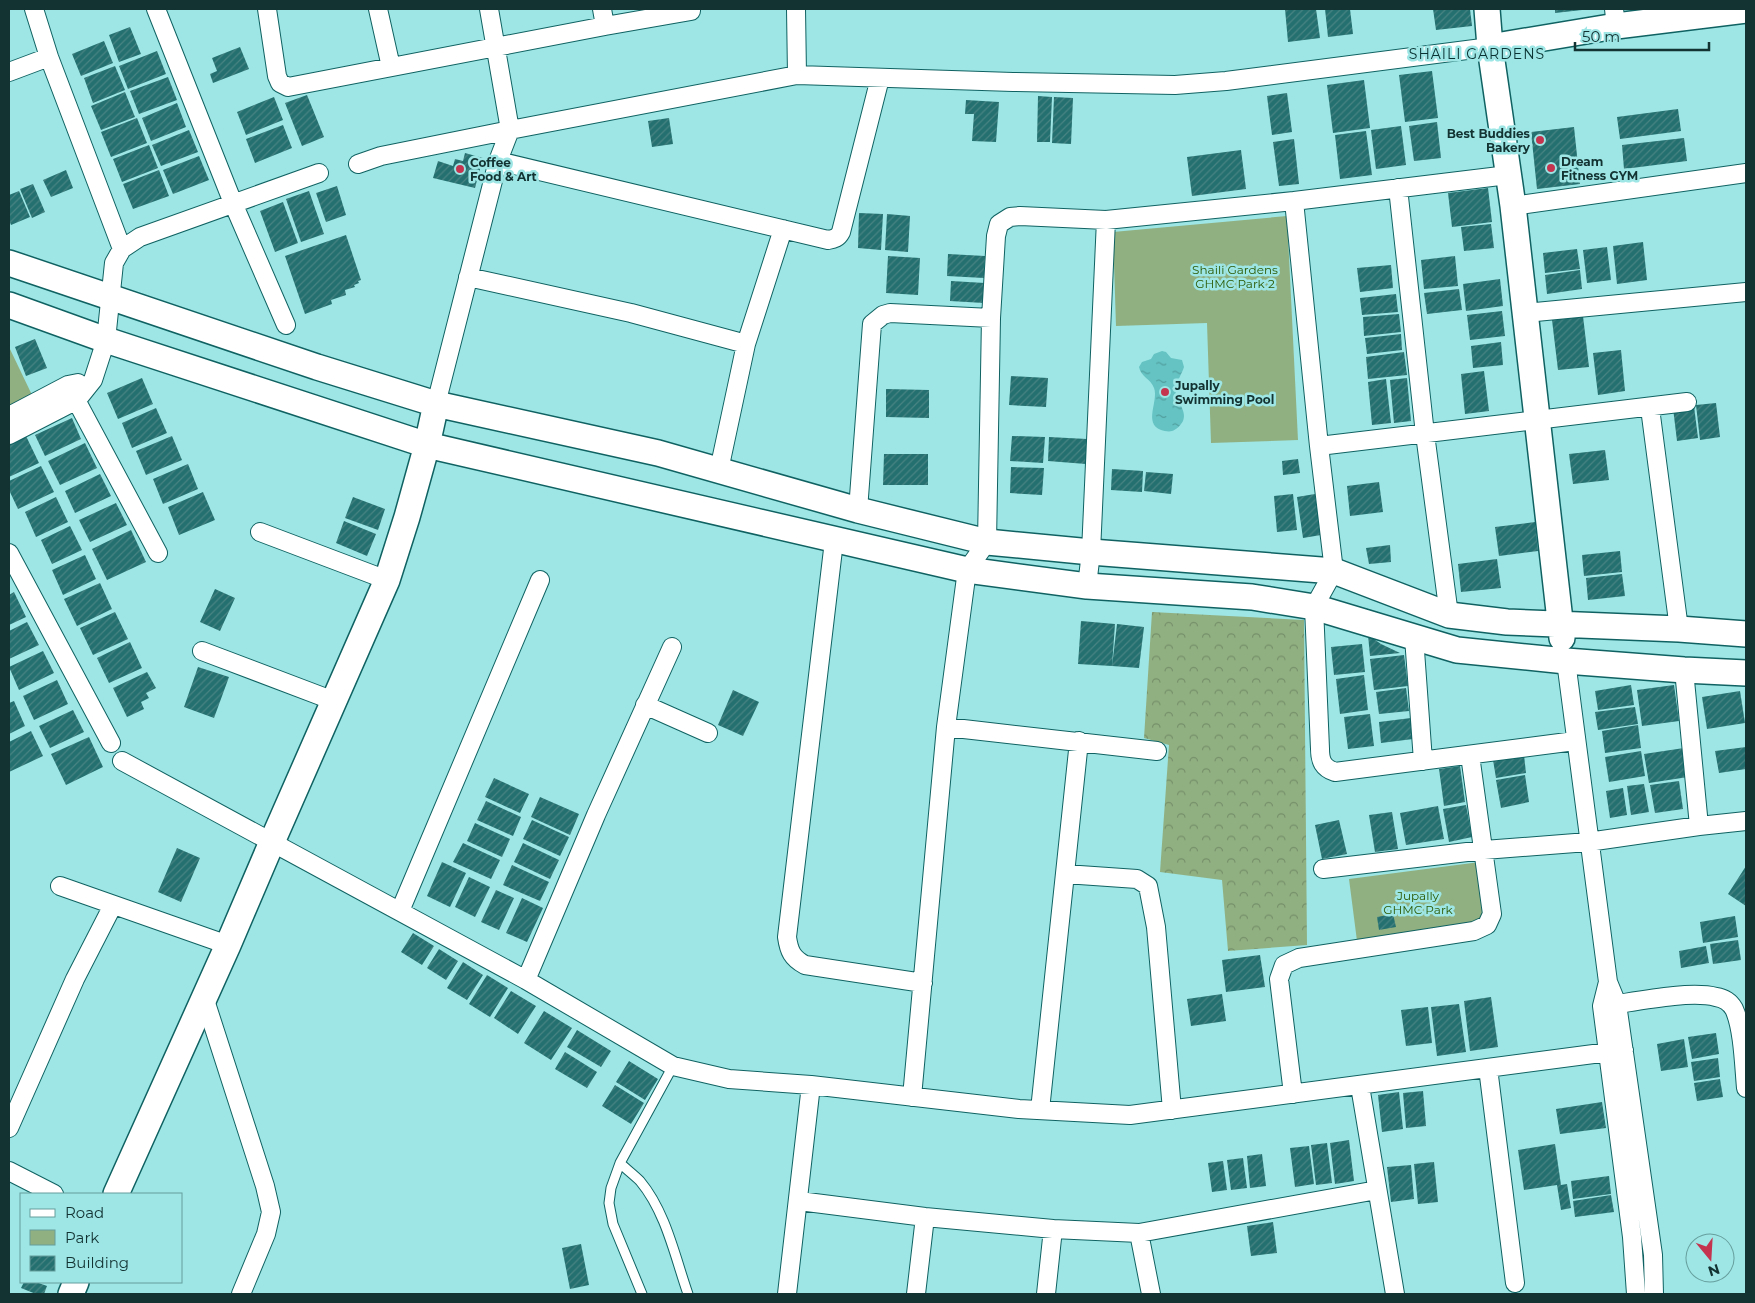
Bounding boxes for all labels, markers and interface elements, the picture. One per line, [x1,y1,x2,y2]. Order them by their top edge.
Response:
scale bar [1575,20,1709,52]
text: 50 m [1582,27,1620,46]
district label: SHAILI GARDENS [1409,45,1545,63]
place label: Best Buddies Bakery [1447,126,1531,155]
marker: Best Buddies Bakery [1534,134,1546,146]
place label: Dream Fitness GYM [1561,154,1638,183]
place label: Coffee Food & Art [470,155,538,184]
marker: Dream Fitness GYM [1545,162,1557,174]
marker: Coffee Food & Art [454,163,466,175]
park label: Shaili Gardens GHMC Park 2 [1192,262,1278,291]
place label: Jupally Swimming Pool [1174,378,1274,407]
marker: Jupally Swimming Pool [1159,386,1171,398]
park label: Jupally GHMC Park [1383,888,1454,917]
legend [20,1193,182,1283]
text: Road [65,1203,104,1222]
text: Park [65,1228,99,1247]
north arrow [1685,1233,1735,1283]
text: Building [65,1253,129,1272]
text: N [1706,1260,1722,1281]

